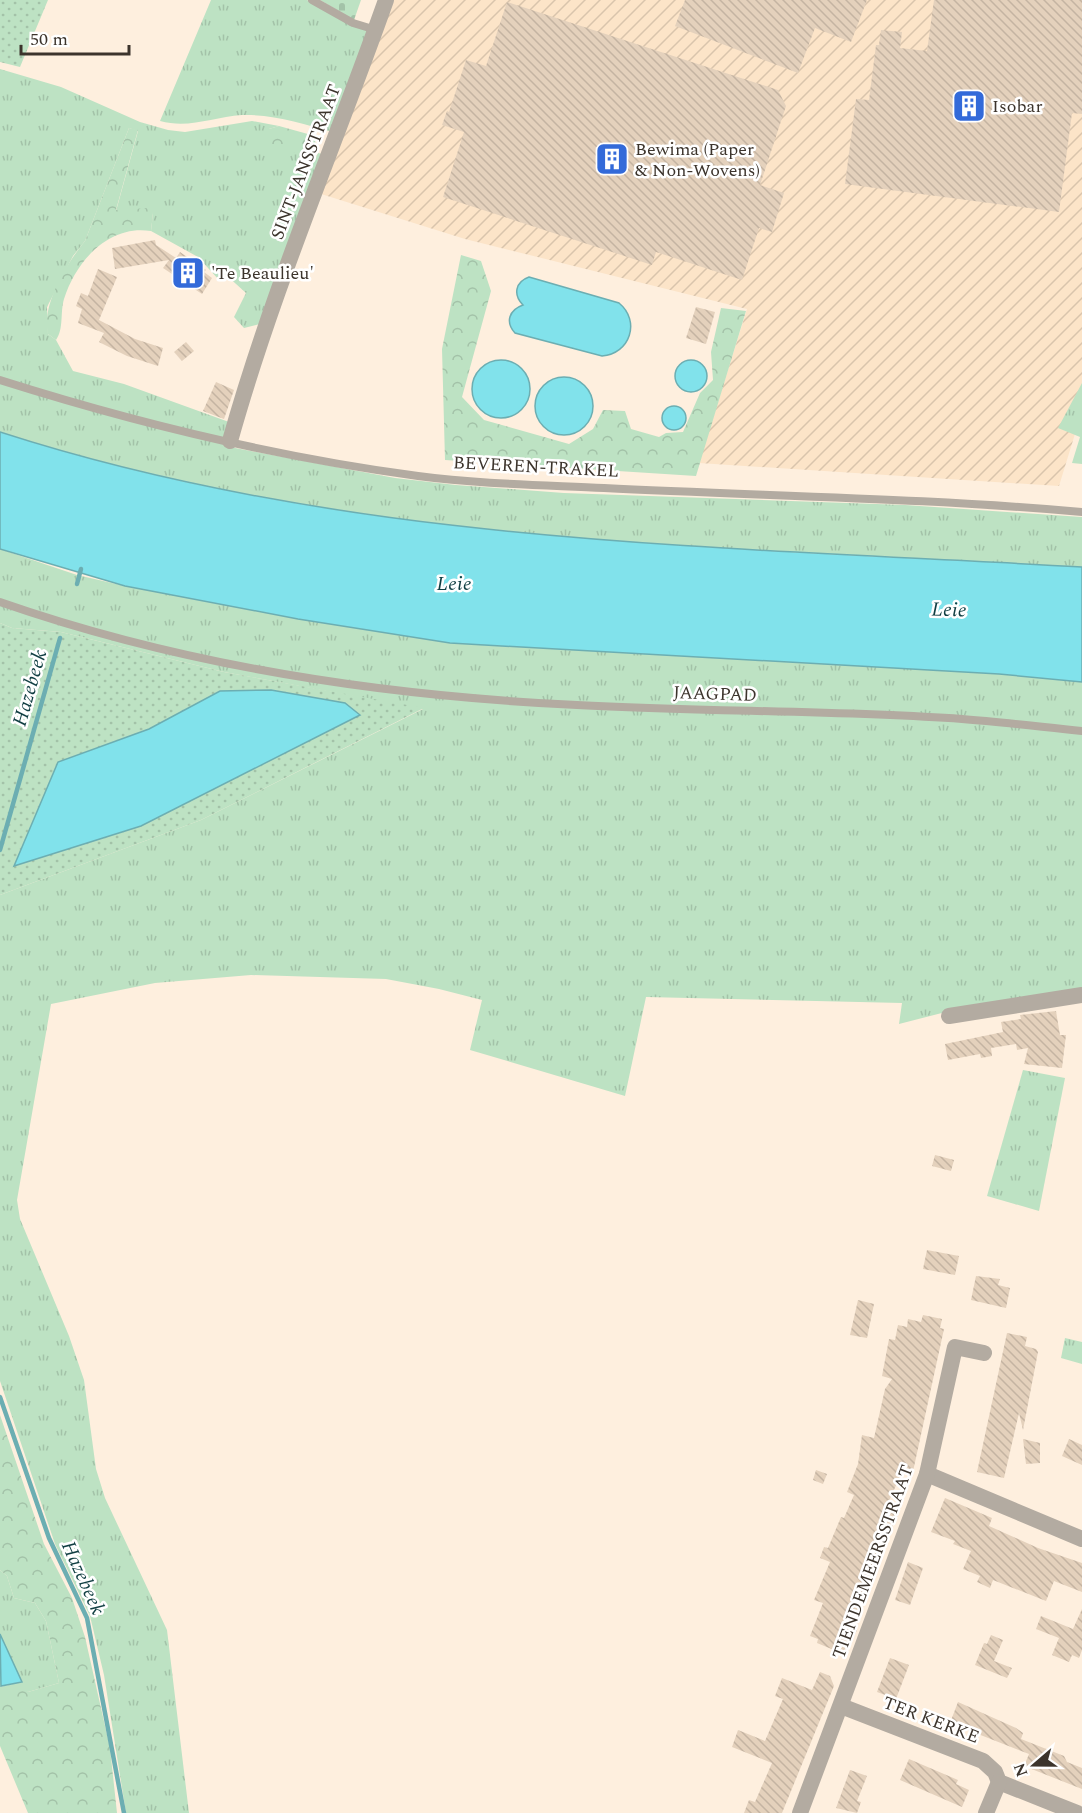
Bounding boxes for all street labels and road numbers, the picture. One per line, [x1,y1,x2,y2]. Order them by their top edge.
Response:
street label: SINT-JANSSTRAAT [264,80,348,244]
street label: BEVEREN-TRAKEL [452,449,620,485]
street label: JAAGPAD [673,679,757,709]
street label: TIENDEMEERSSTRAAT [825,1461,921,1663]
street label: TER KERKE [879,1689,983,1751]

